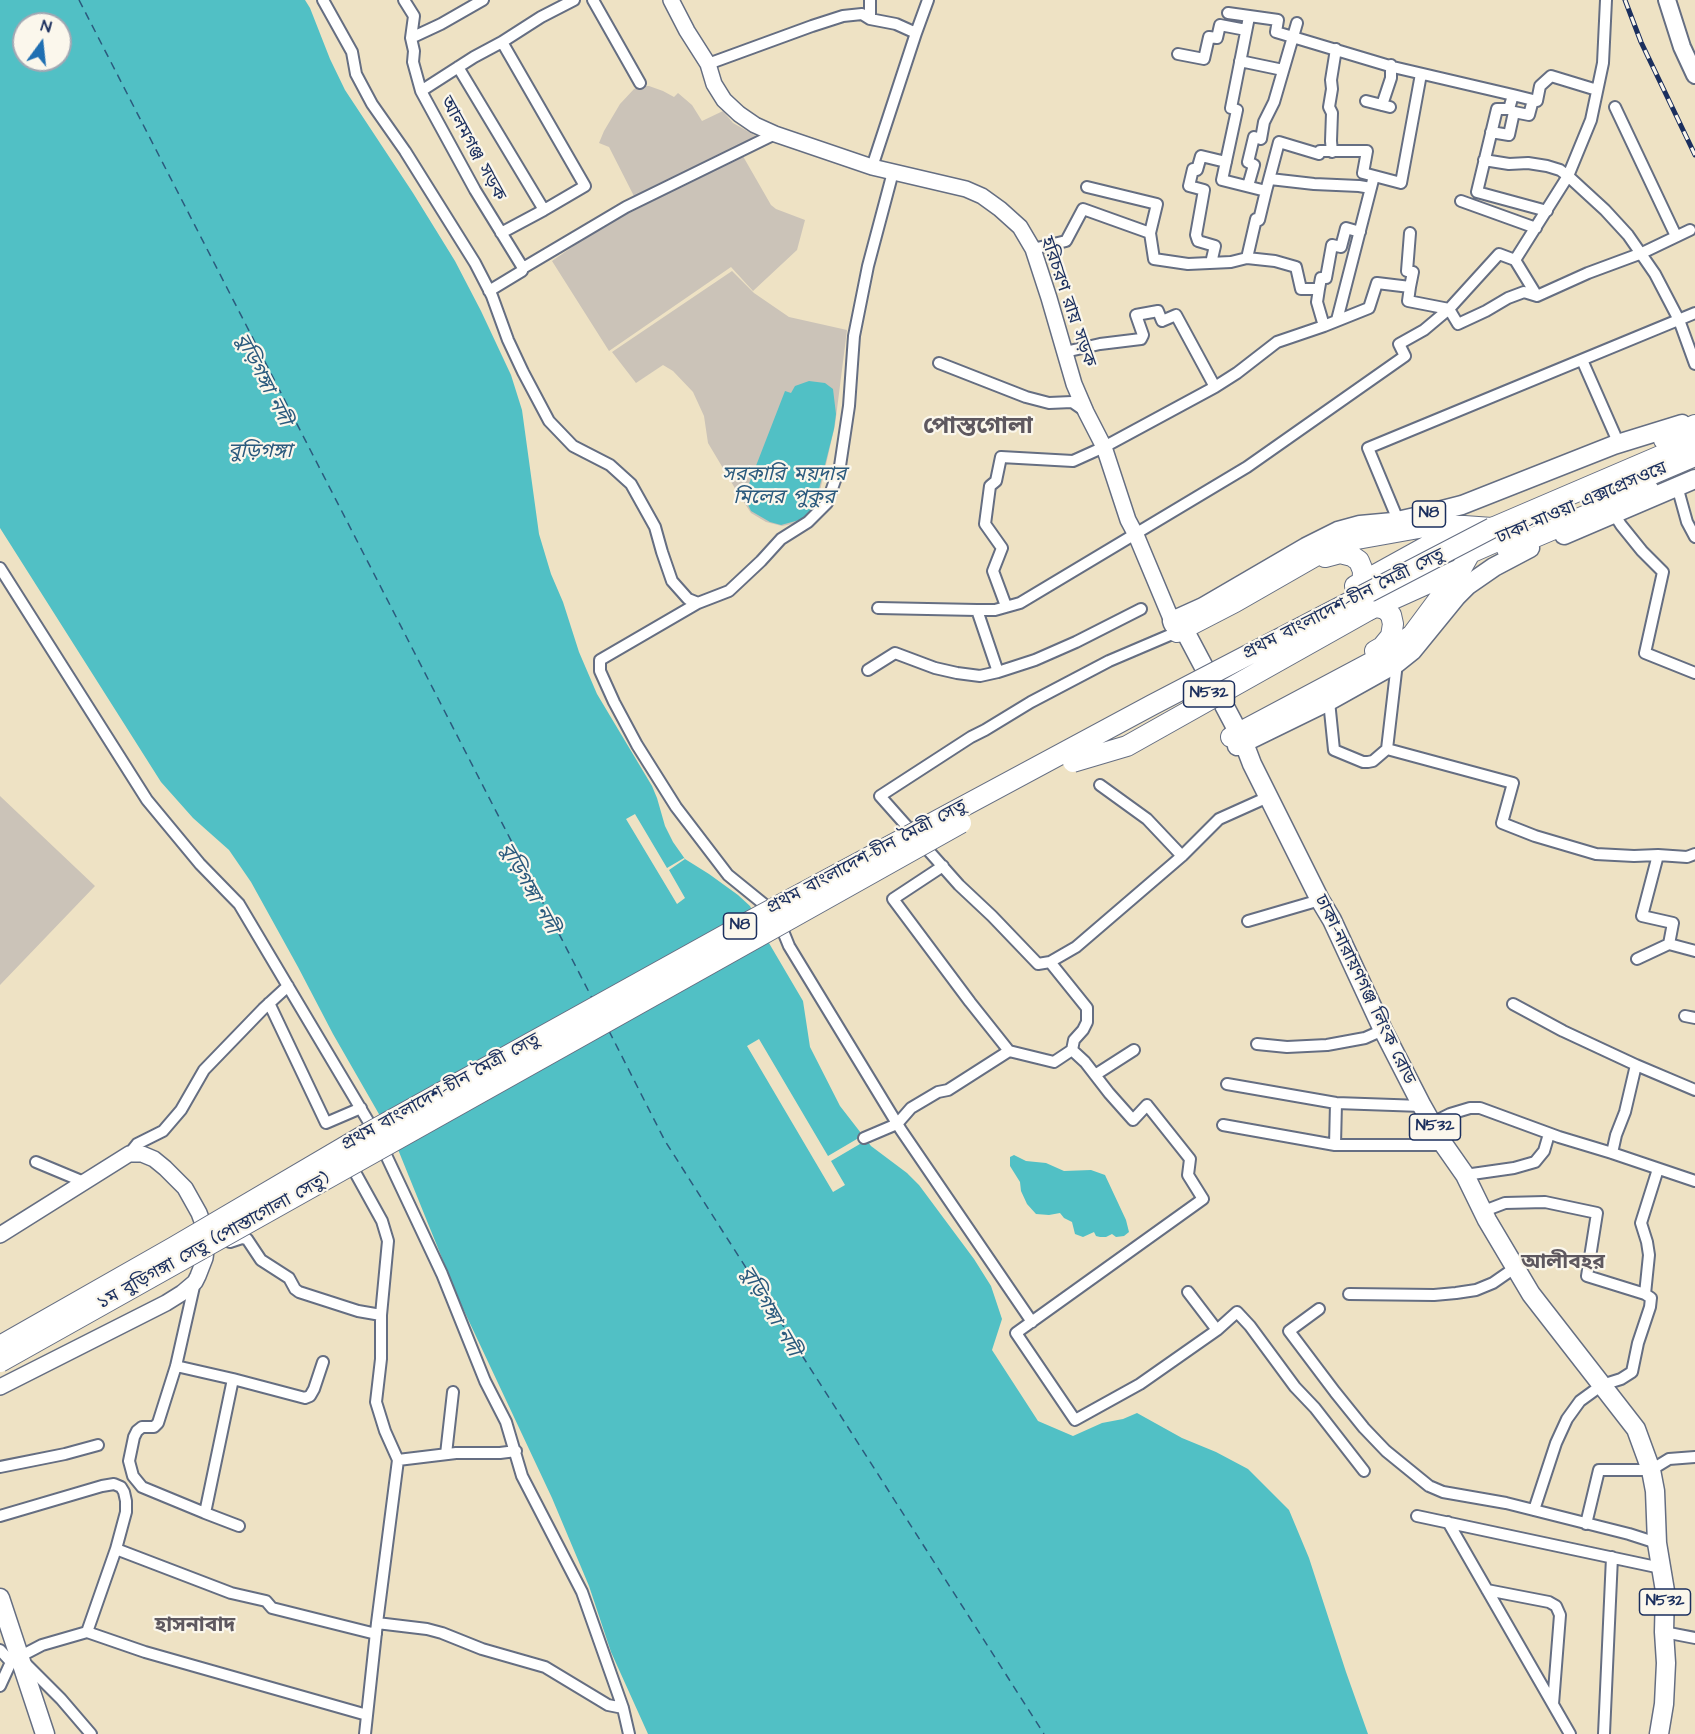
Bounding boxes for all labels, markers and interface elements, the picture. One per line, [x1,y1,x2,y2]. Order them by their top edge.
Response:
north arrow [12,12,72,72]
text: N [38,15,54,38]
street label: আলমগঞ্জ সড়ক [434,93,510,205]
street label: হরিচরণ রায় সড়ক [1035,234,1099,370]
water label: বুড়িগঙ্গা নদী [229,330,295,430]
district label: পোস্তগোলা [923,414,1033,442]
water label: বুড়িগঙ্গা [228,441,292,465]
street label: ঢাকা-মাওয়া এক্সপ্রেসওয়ে [1493,458,1671,550]
water label: সরকারি ময়দার মিলের পুকুর [722,464,846,511]
road number: N8 [1412,501,1446,527]
street label: প্রথম বাংলাদেশ-চীন মৈত্রী সেতু [1239,545,1449,665]
road number: N532 [1184,681,1234,707]
street label: প্রথম বাংলাদেশ-চীন মৈত্রী সেতু [763,796,971,920]
water label: বুড়িগঙ্গা নদী [493,839,563,939]
street label: ঢাকা-নারায়ণগঞ্জ লিংক রোড [1309,892,1419,1088]
road number: N8 [724,913,756,939]
street label: প্রথম বাংলাদেশ-চীন মৈত্রী সেতু [338,1029,544,1157]
road number: N532 [1410,1114,1460,1140]
street label: ১ম বুড়িগঙ্গা সেতু (পোস্তাগোলা সেতু) [94,1169,334,1315]
district label: আলীবহর [1521,1251,1605,1277]
water label: বুড়িগঙ্গা নদী [734,1263,804,1361]
road number: N532 [1640,1589,1690,1615]
district label: হাসনাবাদ [155,1614,235,1640]

